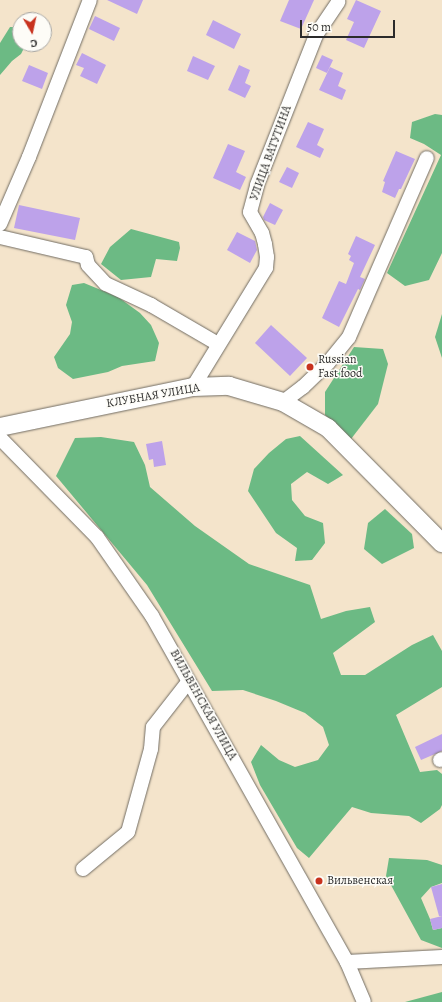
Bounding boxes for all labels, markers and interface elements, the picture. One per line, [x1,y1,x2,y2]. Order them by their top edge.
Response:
north arrow [12,12,52,52]
scale bar [302,12,397,38]
text: 50 m [307,19,331,35]
text: С [29,35,38,51]
street label: УЛИЦА ВАТУТИНА [247,104,295,202]
place label: Russian Fast food [318,353,363,381]
marker: Russian Fast food [305,362,315,372]
street label: КЛУБНАЯ УЛИЦА [105,381,201,411]
street label: ВИЛЬВЕНСКАЯ УЛИЦА [167,647,239,763]
place label: Вильвенская [327,874,393,888]
marker: Вильвенская [314,876,324,886]

